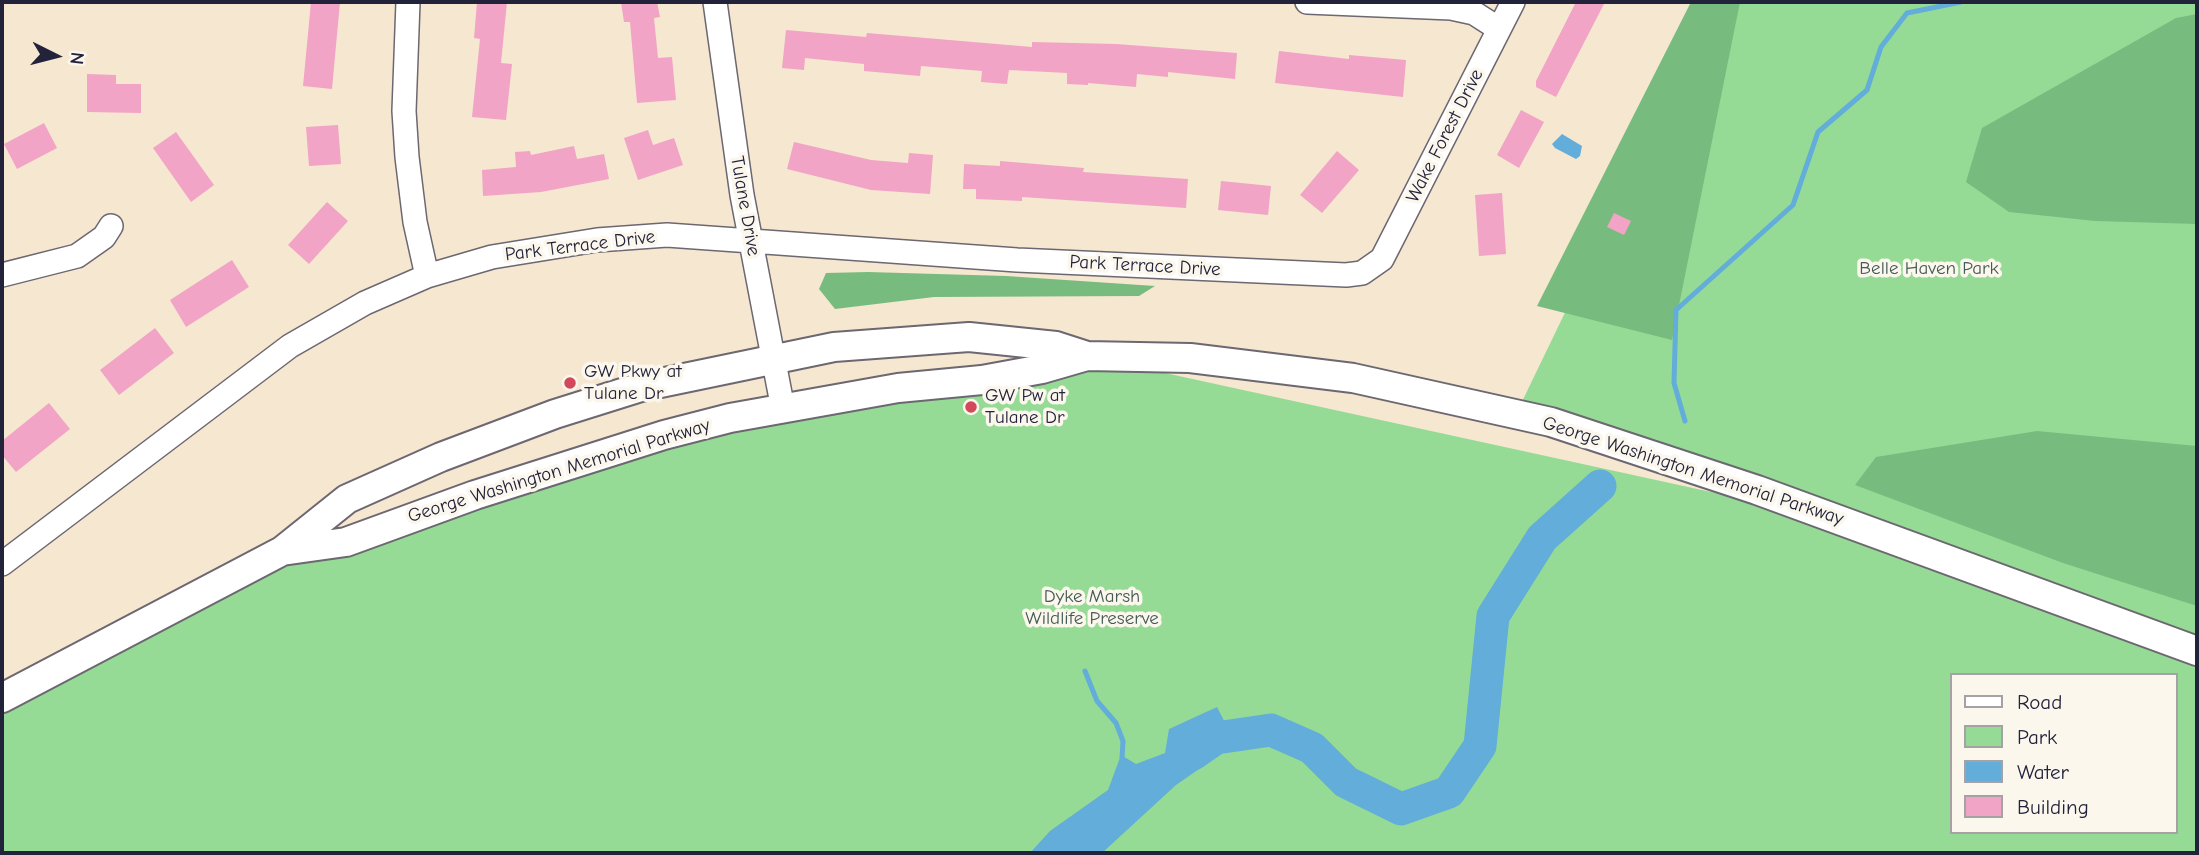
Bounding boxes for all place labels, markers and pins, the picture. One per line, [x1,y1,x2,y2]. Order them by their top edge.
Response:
place label: GW Pkwy at Tulane Dr [584,361,682,405]
marker: GW Pkwy at Tulane Dr [562,375,578,391]
place label: GW Pw at Tulane Dr [985,385,1065,429]
marker: GW Pw at Tulane Dr [963,399,979,415]

